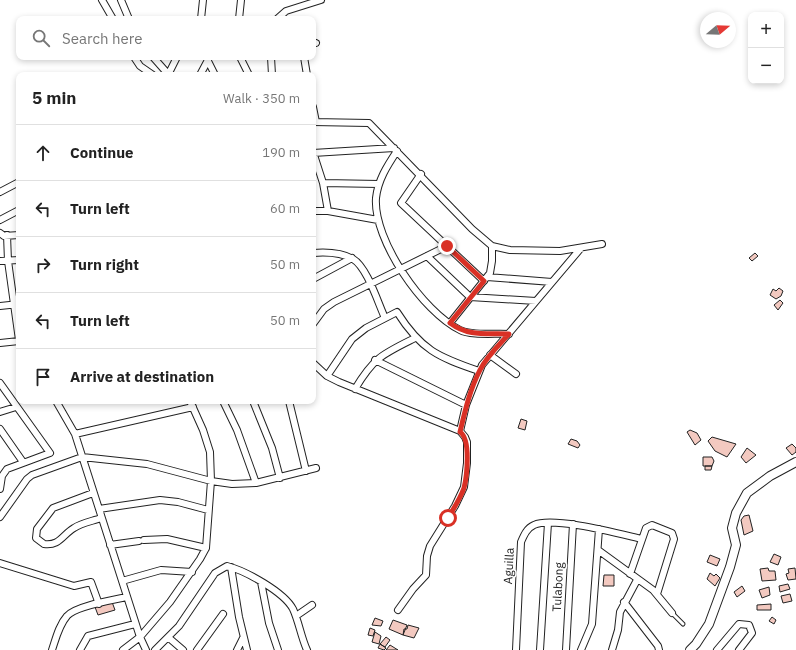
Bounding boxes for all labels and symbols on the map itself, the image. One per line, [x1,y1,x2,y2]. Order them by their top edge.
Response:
north arrow [700,12,736,48]
route end [438,237,456,255]
route start [439,509,457,527]
street label: Aguilla [500,547,517,585]
street label: Tulabong [549,561,566,612]

